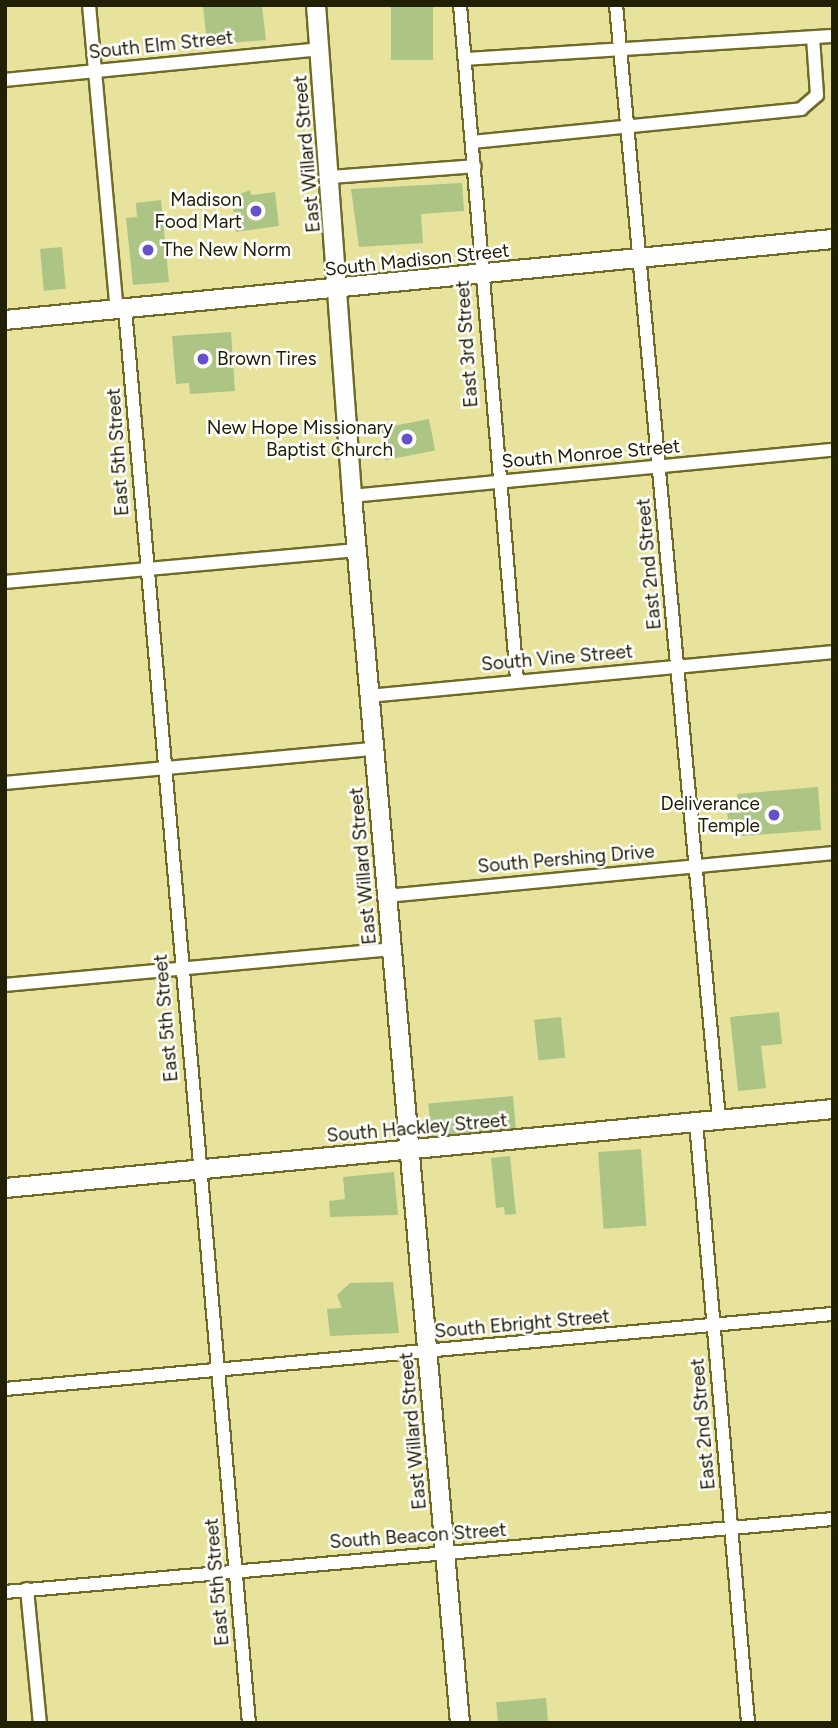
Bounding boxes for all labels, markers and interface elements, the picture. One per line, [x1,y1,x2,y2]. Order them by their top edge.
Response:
street label: South Elm Street [88,26,234,64]
street label: East Willard Street [289,74,325,234]
place label: Madison Food Mart [155,189,242,233]
marker: Madison Food Mart [248,203,264,219]
place label: The New Norm [162,239,291,261]
street label: South Madison Street [324,239,510,281]
marker: The New Norm [140,242,156,258]
street label: East 3rd Street [451,280,483,408]
place label: Brown Tires [217,348,317,370]
marker: Brown Tires [195,351,211,367]
street label: East 5th Street [102,387,134,517]
place label: New Hope Missionary Baptist Church [207,417,393,461]
marker: New Hope Missionary Baptist Church [399,431,415,447]
street label: South Monroe Street [501,435,681,473]
street label: East 2nd Street [632,497,666,631]
street label: South Vine Street [480,640,634,676]
street label: East Willard Street [345,786,381,946]
place label: Deliverance Temple [661,793,760,837]
marker: Deliverance Temple [766,807,782,823]
street label: South Pershing Drive [477,840,655,878]
street label: East 5th Street [149,953,183,1083]
street label: South Hackley Street [326,1109,508,1147]
street label: South Ebright Street [433,1305,611,1343]
street label: East Willard Street [395,1351,431,1511]
street label: East 2nd Street [686,1357,720,1491]
street label: East 5th Street [200,1517,234,1647]
street label: South Beacon Street [329,1518,507,1554]

